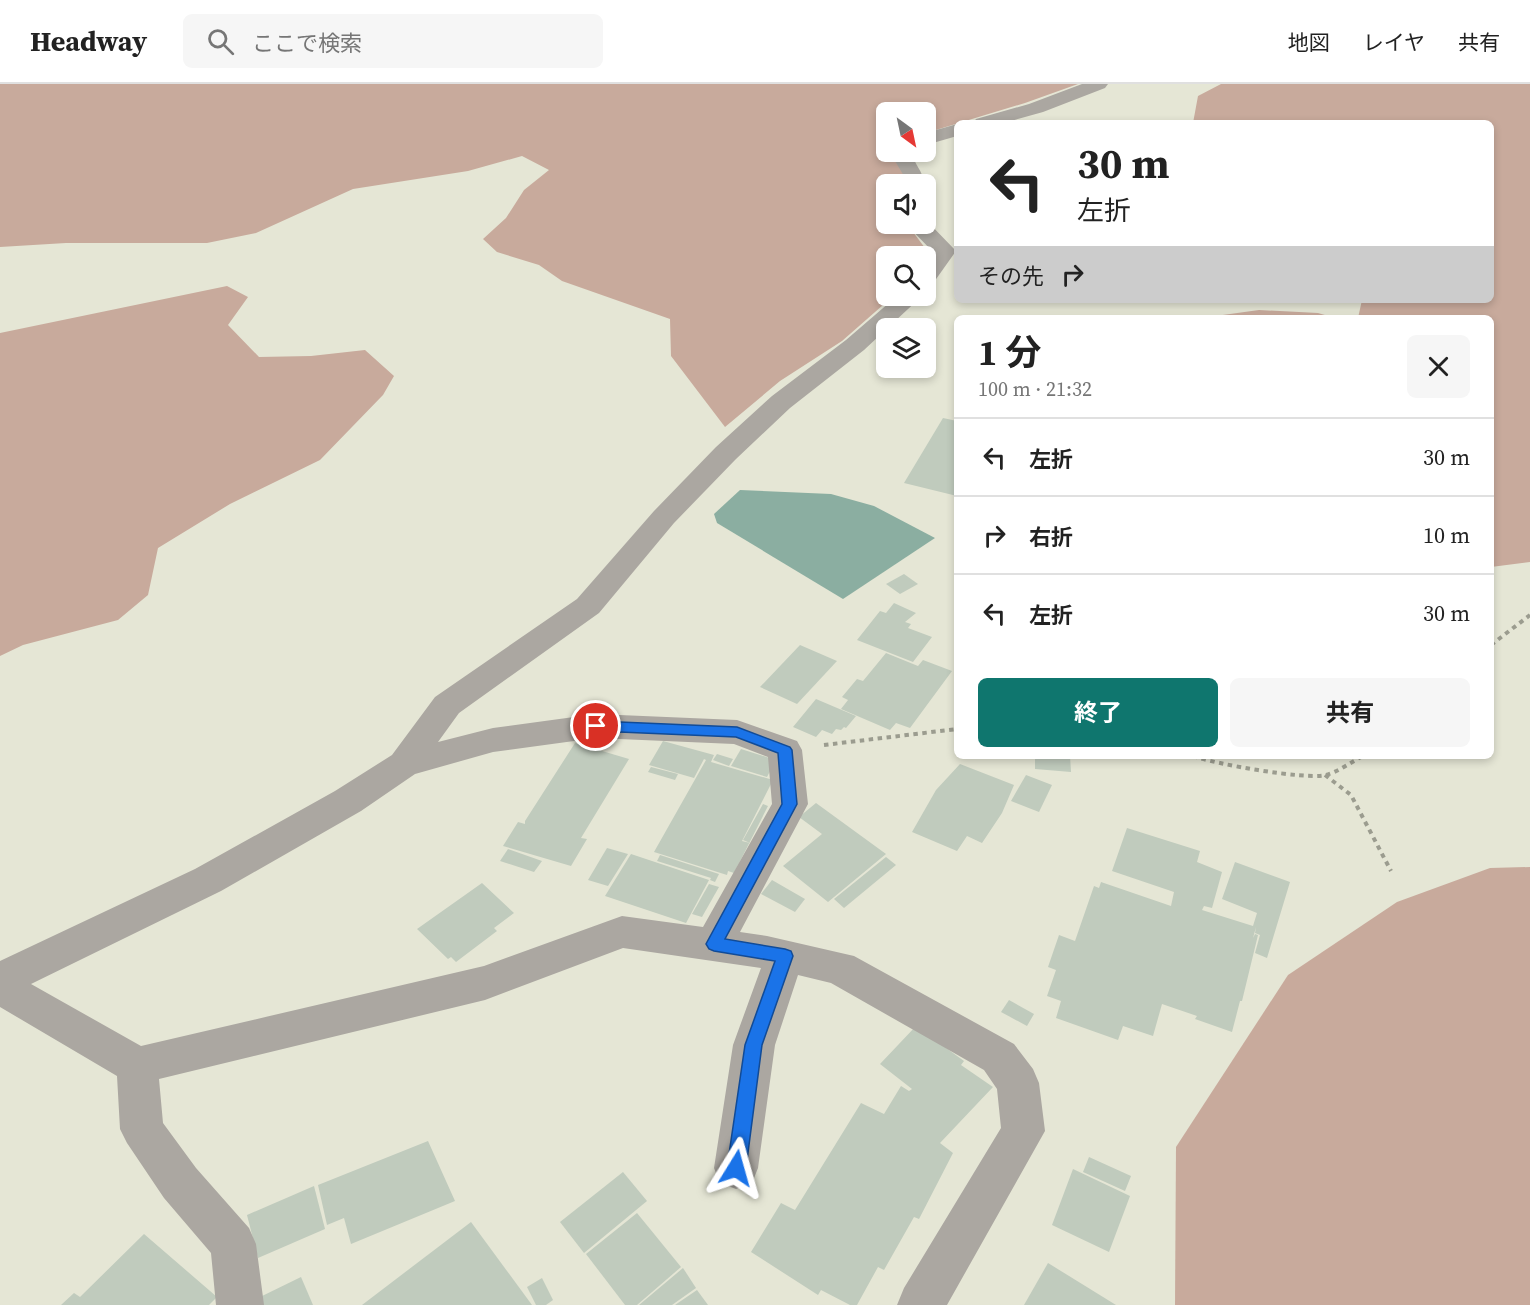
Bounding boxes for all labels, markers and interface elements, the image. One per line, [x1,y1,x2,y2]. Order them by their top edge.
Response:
search box [183,14,603,68]
text: Headway [30,22,147,60]
icon: search [204,25,237,58]
text: ここで検索 [252,28,362,58]
text: 地図 [1288,28,1330,57]
text: レイヤ [1363,28,1425,57]
text: 共有 [1458,28,1500,57]
north arrow [876,102,936,162]
map controls [876,102,936,378]
text: 30 m [1077,134,1170,192]
icon: left [978,144,1056,222]
button: sound [876,174,936,234]
text: 左折 [1077,192,1131,229]
button: search [876,246,936,306]
icon: right [1056,258,1089,291]
text: その先 [978,261,1044,291]
button: layers [876,318,936,378]
text: 1 分 [978,328,1041,377]
button: close [1407,335,1470,398]
text: 100 m · 21:32 [978,375,1092,403]
icon: left [978,441,1011,474]
text: 30 m [1423,442,1470,472]
text: 左折 [1029,444,1073,474]
icon: right [978,519,1011,552]
text: 10 m [1423,520,1470,550]
text: 右折 [1029,522,1073,552]
icon: left [978,597,1011,630]
text: 30 m [1423,598,1470,628]
text: 左折 [1029,600,1073,630]
button: 終了 [978,678,1218,747]
button: 共有 [1230,678,1470,747]
pin [570,700,621,751]
icon: arrive [579,709,612,742]
position arrow [704,1136,768,1200]

